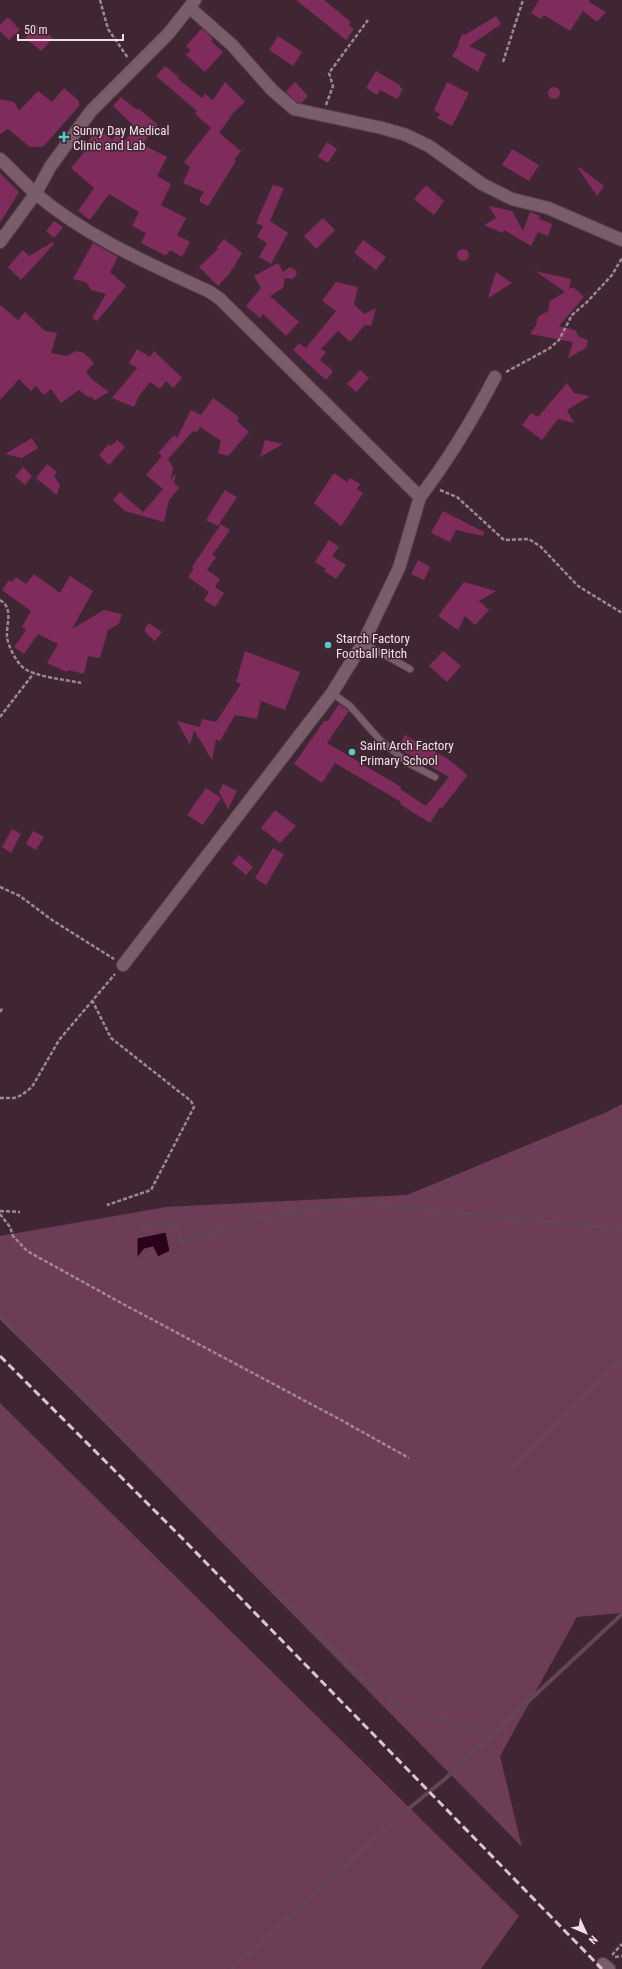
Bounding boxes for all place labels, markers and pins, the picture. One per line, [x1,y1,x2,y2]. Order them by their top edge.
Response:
place label: Sunny Day Medical Clinic and Lab [73,123,170,153]
marker: Sunny Day Medical Clinic and Lab [58,131,70,143]
place label: Starch Factory Football Pitch [336,631,411,661]
marker: Starch Factory Football Pitch [323,640,333,650]
place label: Saint Arch Factory Primary School [360,738,454,768]
marker: Saint Arch Factory Primary School [347,747,357,757]

